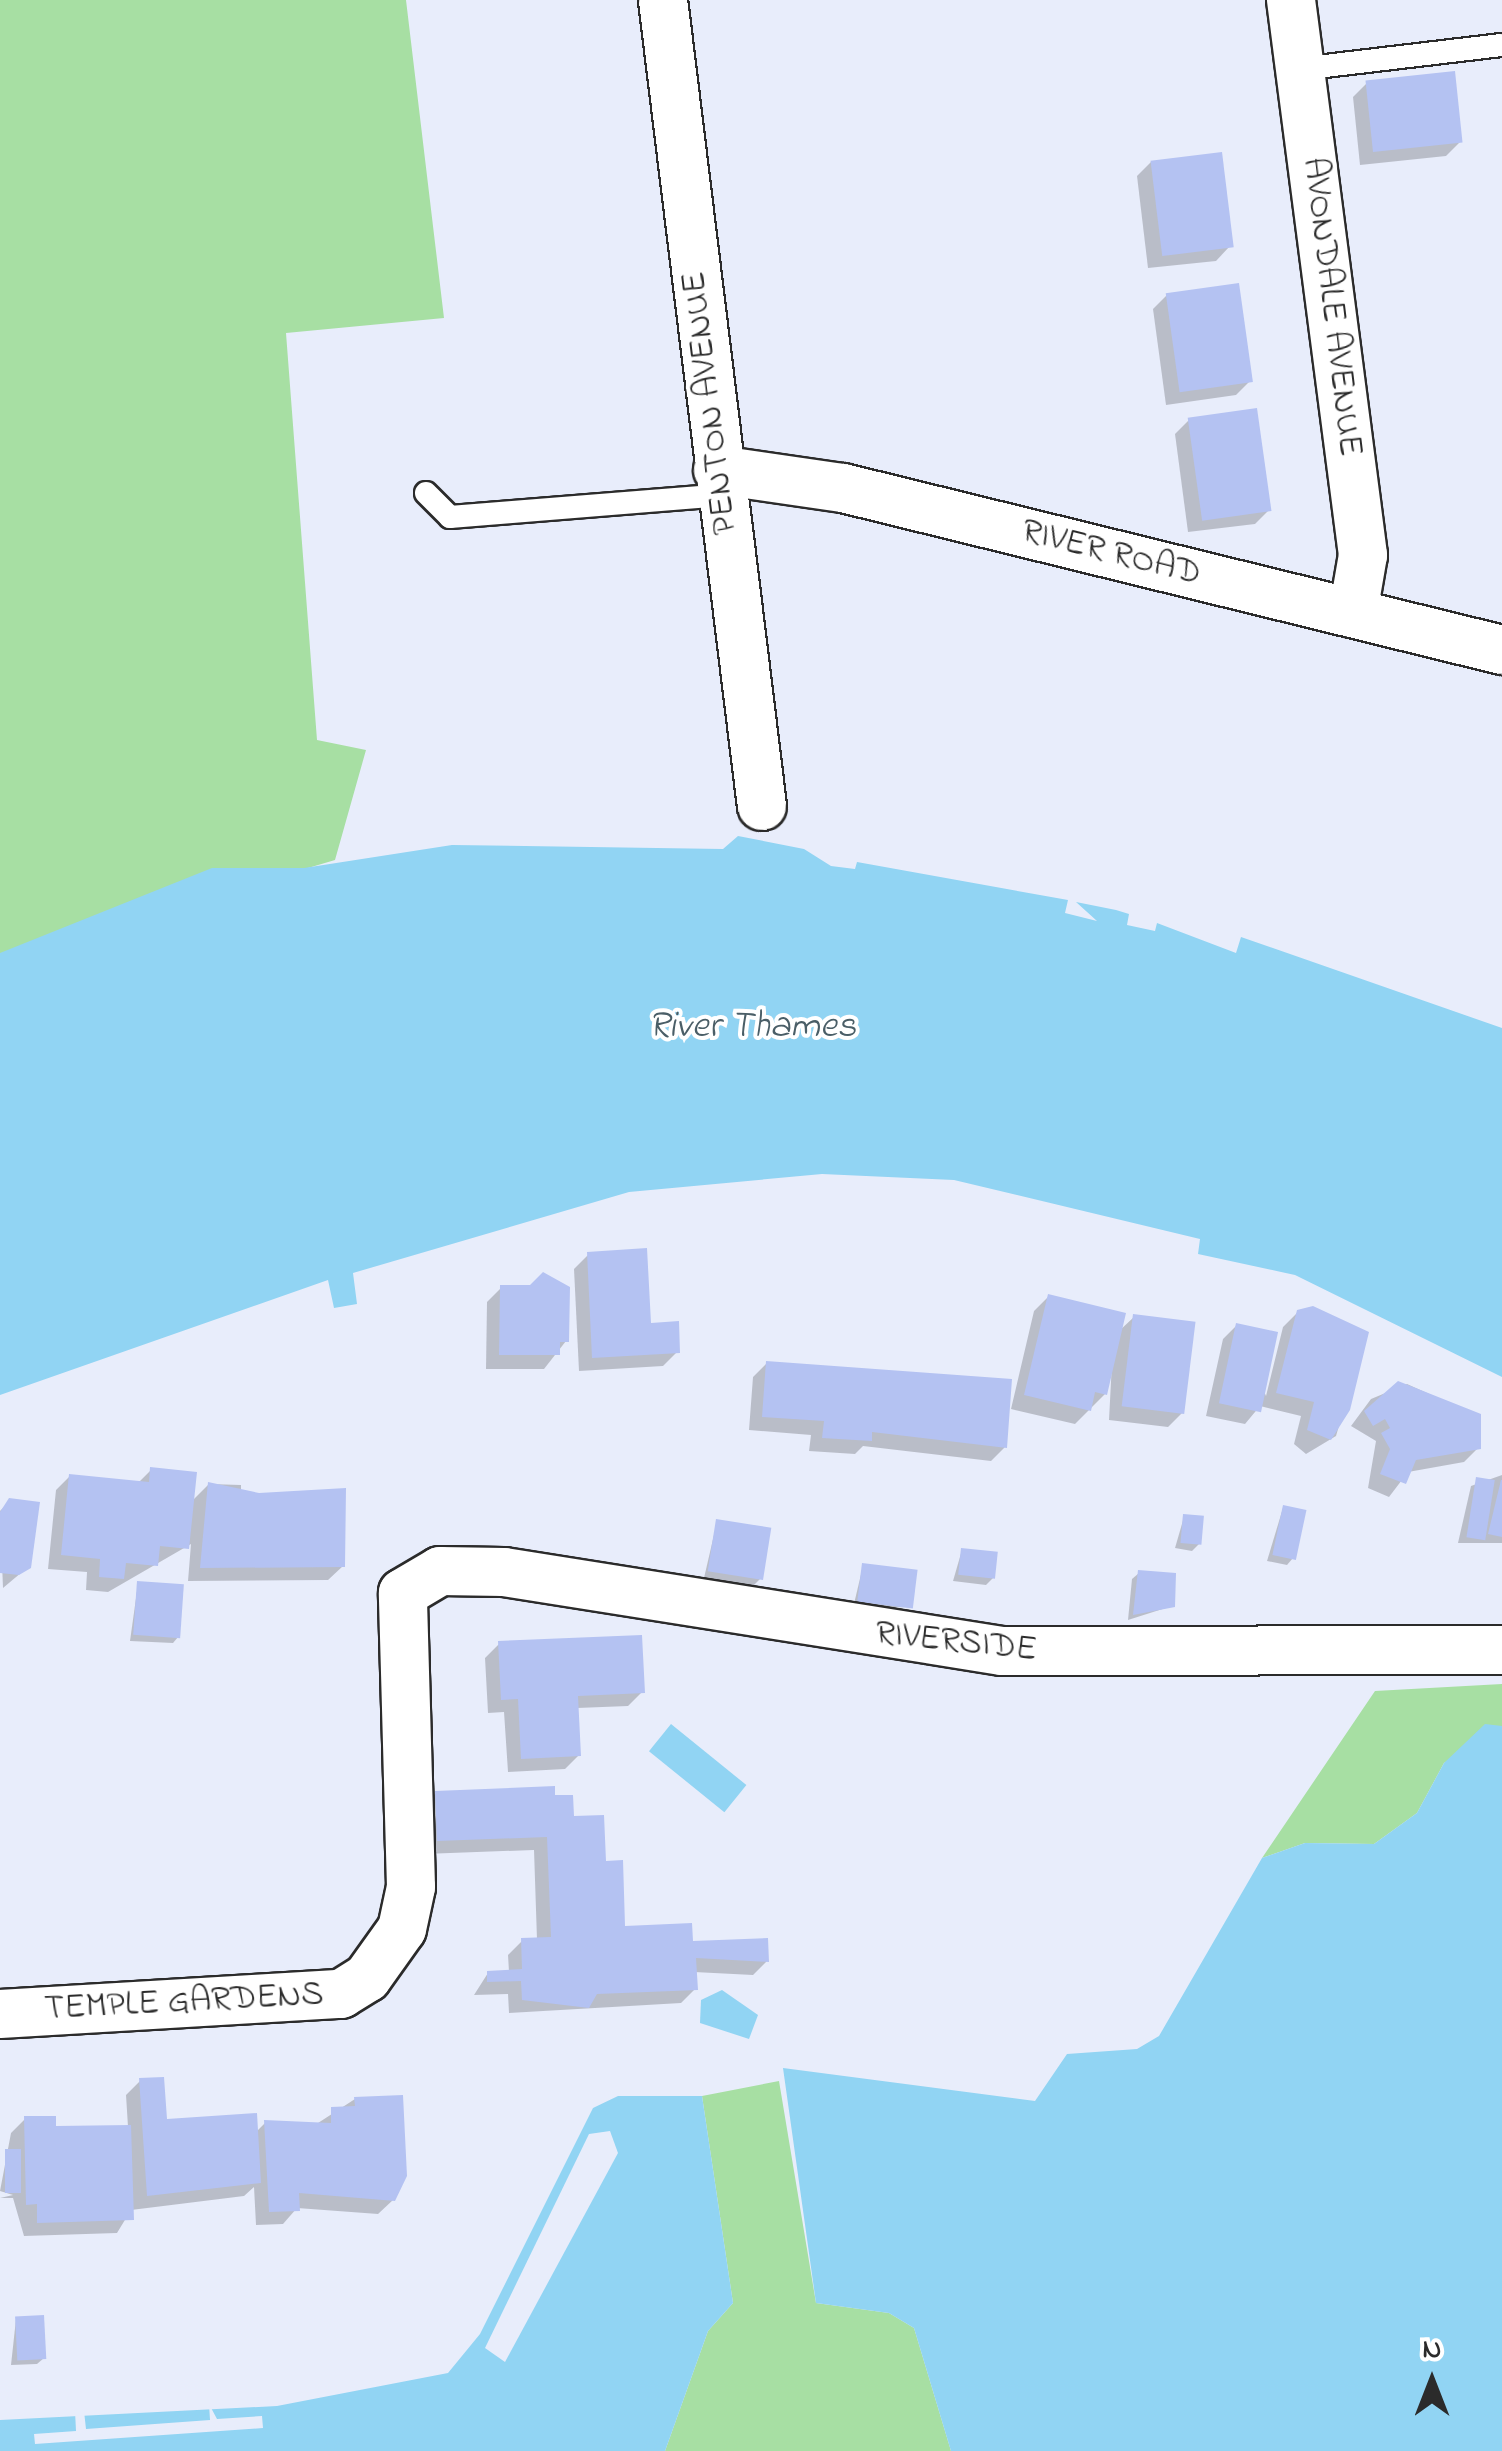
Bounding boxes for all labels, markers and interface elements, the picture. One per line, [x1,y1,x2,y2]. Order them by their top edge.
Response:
street label: AVONDALE AVENUE [1292,155,1370,459]
street label: PENTON AVENUE [674,269,748,537]
street label: RIVER ROAD [1017,511,1205,597]
water label: River Thames [648,1005,856,1051]
street label: RIVERSIDE [873,1614,1039,1672]
street label: TEMPLE GARDENS [43,1975,325,2031]
text: N [1423,2330,1441,2371]
north arrow [1382,2331,1482,2431]

